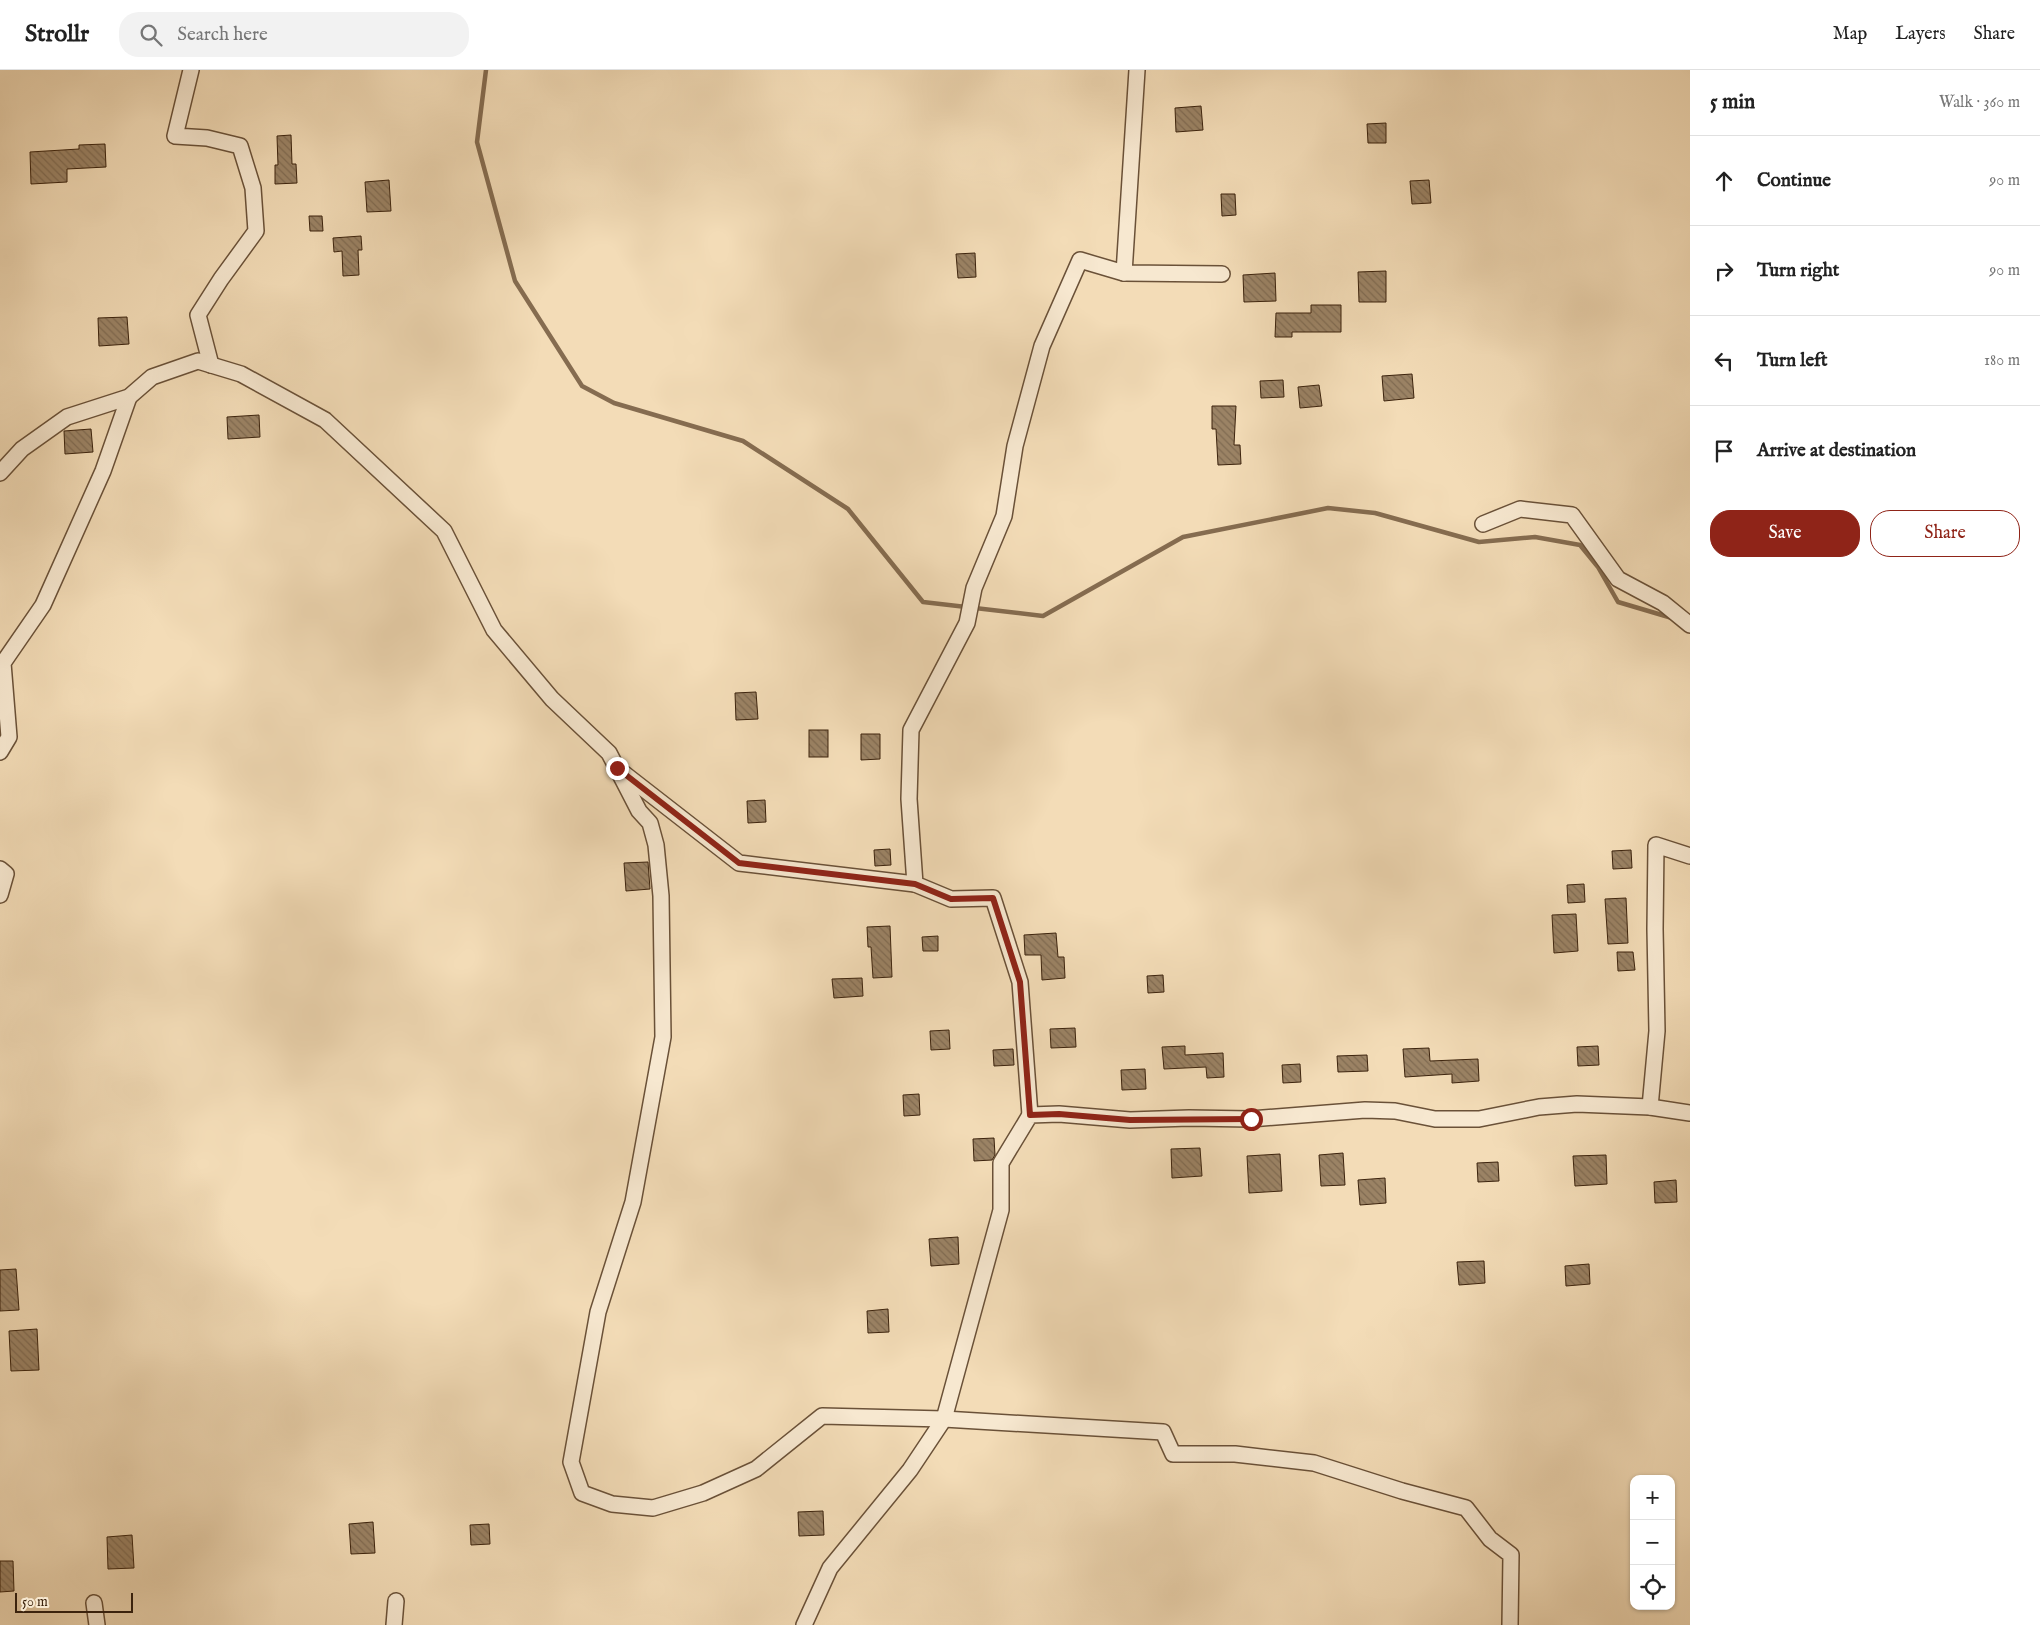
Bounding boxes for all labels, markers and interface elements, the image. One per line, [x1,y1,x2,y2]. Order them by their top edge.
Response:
search box [119,12,469,57]
text: Strollr [25,19,89,50]
icon: search [137,21,165,49]
text: Search here [177,23,268,47]
text: Map [1833,23,1867,46]
text: Layers [1895,23,1946,46]
text: Share [1974,23,2015,46]
text: 5 min [1710,89,1755,116]
text: Walk · 360 m [1939,93,2020,113]
icon: ahead [1710,167,1738,195]
text: Continue [1757,169,1831,193]
text: 90 m [1989,171,2020,191]
icon: right [1710,257,1738,285]
text: Turn right [1757,259,1839,283]
text: 90 m [1989,261,2020,281]
icon: left [1710,347,1738,375]
text: Turn left [1757,349,1828,373]
text: 180 m [1984,351,2020,371]
icon: arrive [1710,437,1738,465]
text: Arrive at destination [1757,439,1916,463]
button: Save [1710,510,1860,557]
button: Share [1870,510,2020,557]
route end [606,757,629,780]
route start [1240,1108,1263,1131]
map controls [1630,1475,1675,1610]
button: + [1630,1475,1675,1520]
button: − [1630,1520,1675,1565]
button: locate [1630,1565,1675,1610]
scale bar [15,1590,132,1613]
text: 50 m [22,1593,48,1611]

